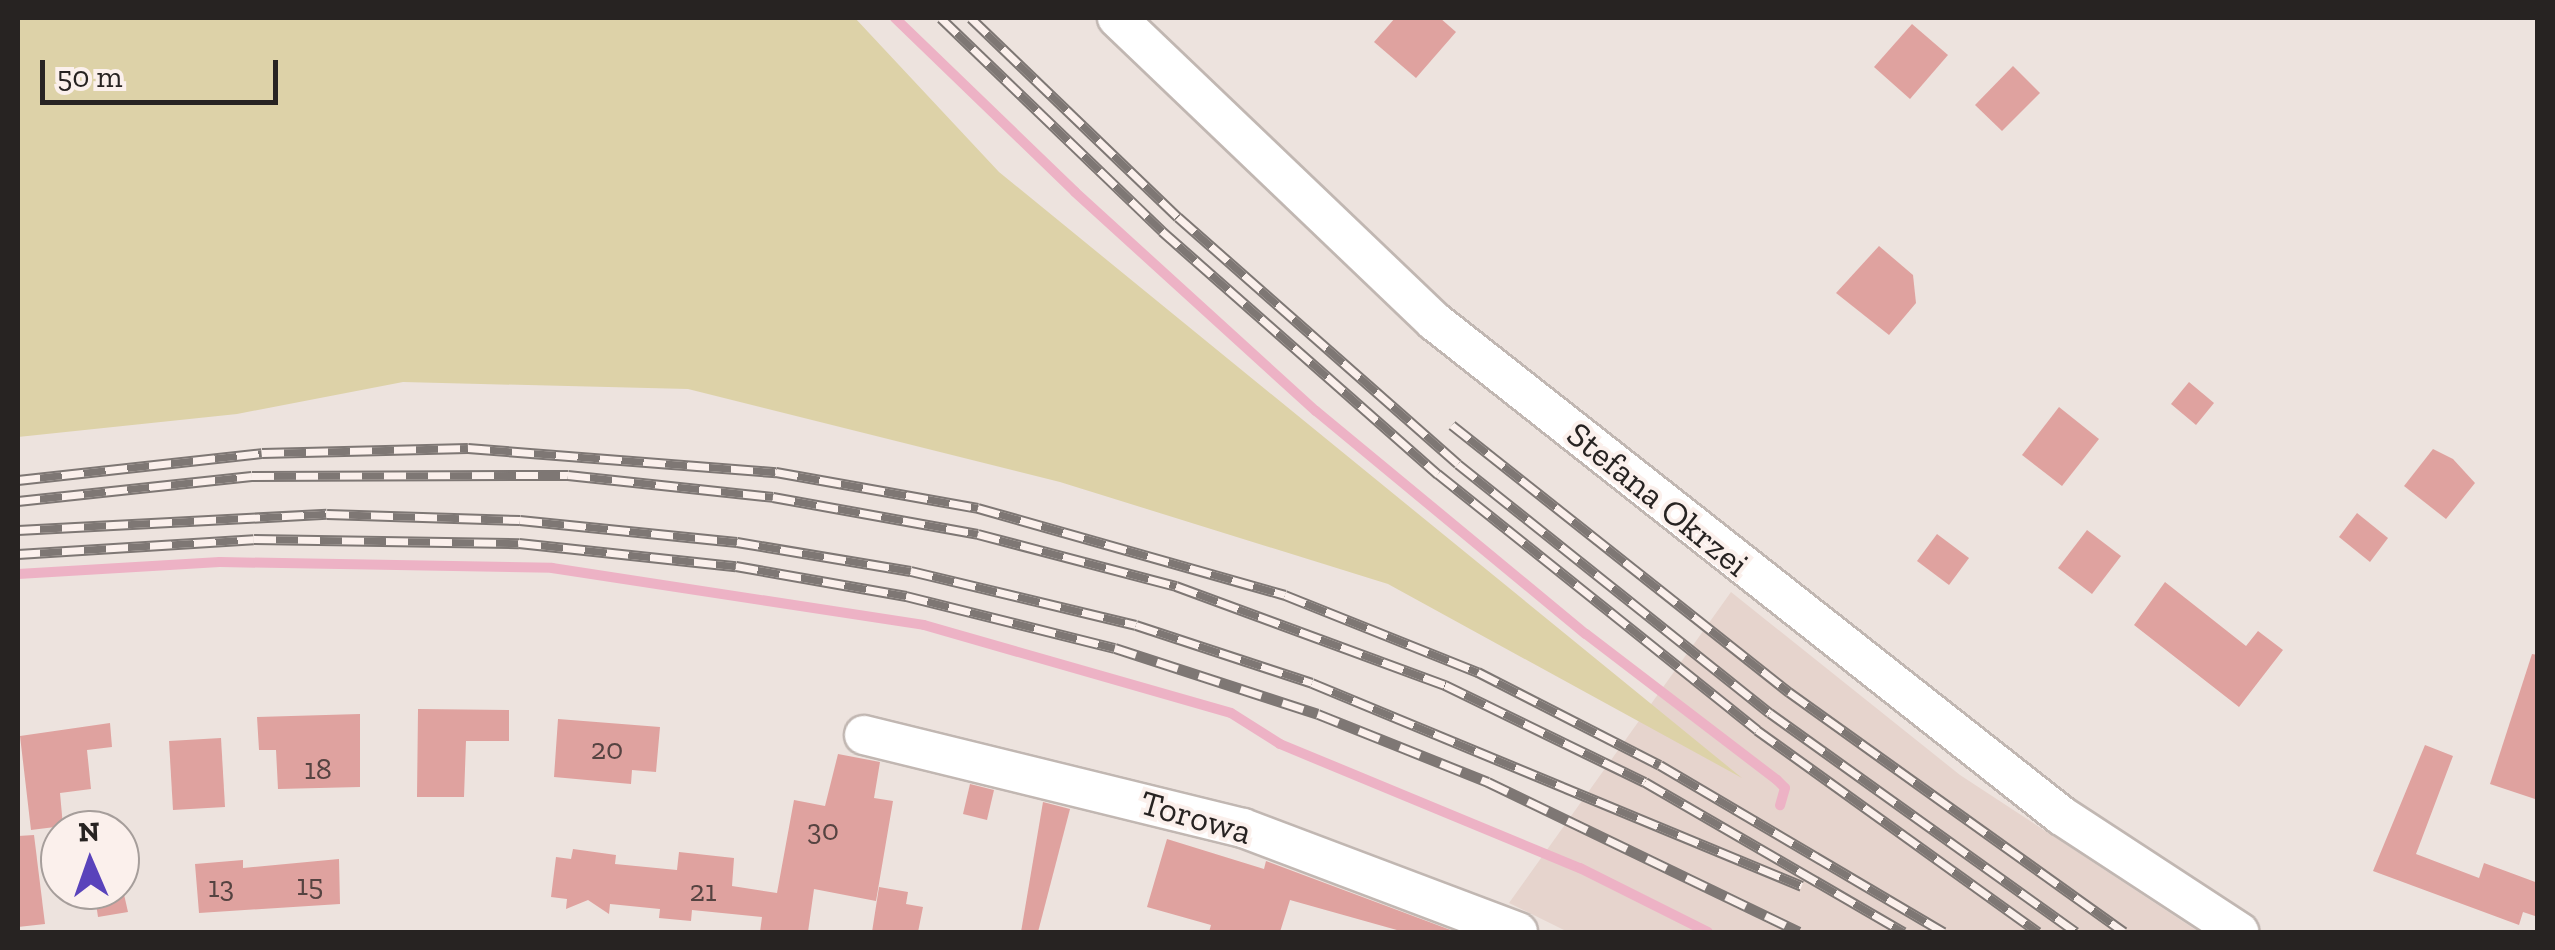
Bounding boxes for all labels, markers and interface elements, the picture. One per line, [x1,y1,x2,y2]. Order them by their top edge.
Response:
scale bar [45,40,282,102]
text: 50 m [57,59,122,95]
street label: Stefana Okrzei [1559,413,1757,585]
house number: 20 [591,731,623,767]
house number: 18 [304,751,332,787]
street label: Torowa [1136,781,1256,853]
north arrow [40,810,140,910]
house number: 30 [807,812,839,848]
text: N [78,815,100,848]
house number: 15 [297,867,323,903]
house number: 13 [208,869,234,905]
house number: 21 [690,873,716,909]

